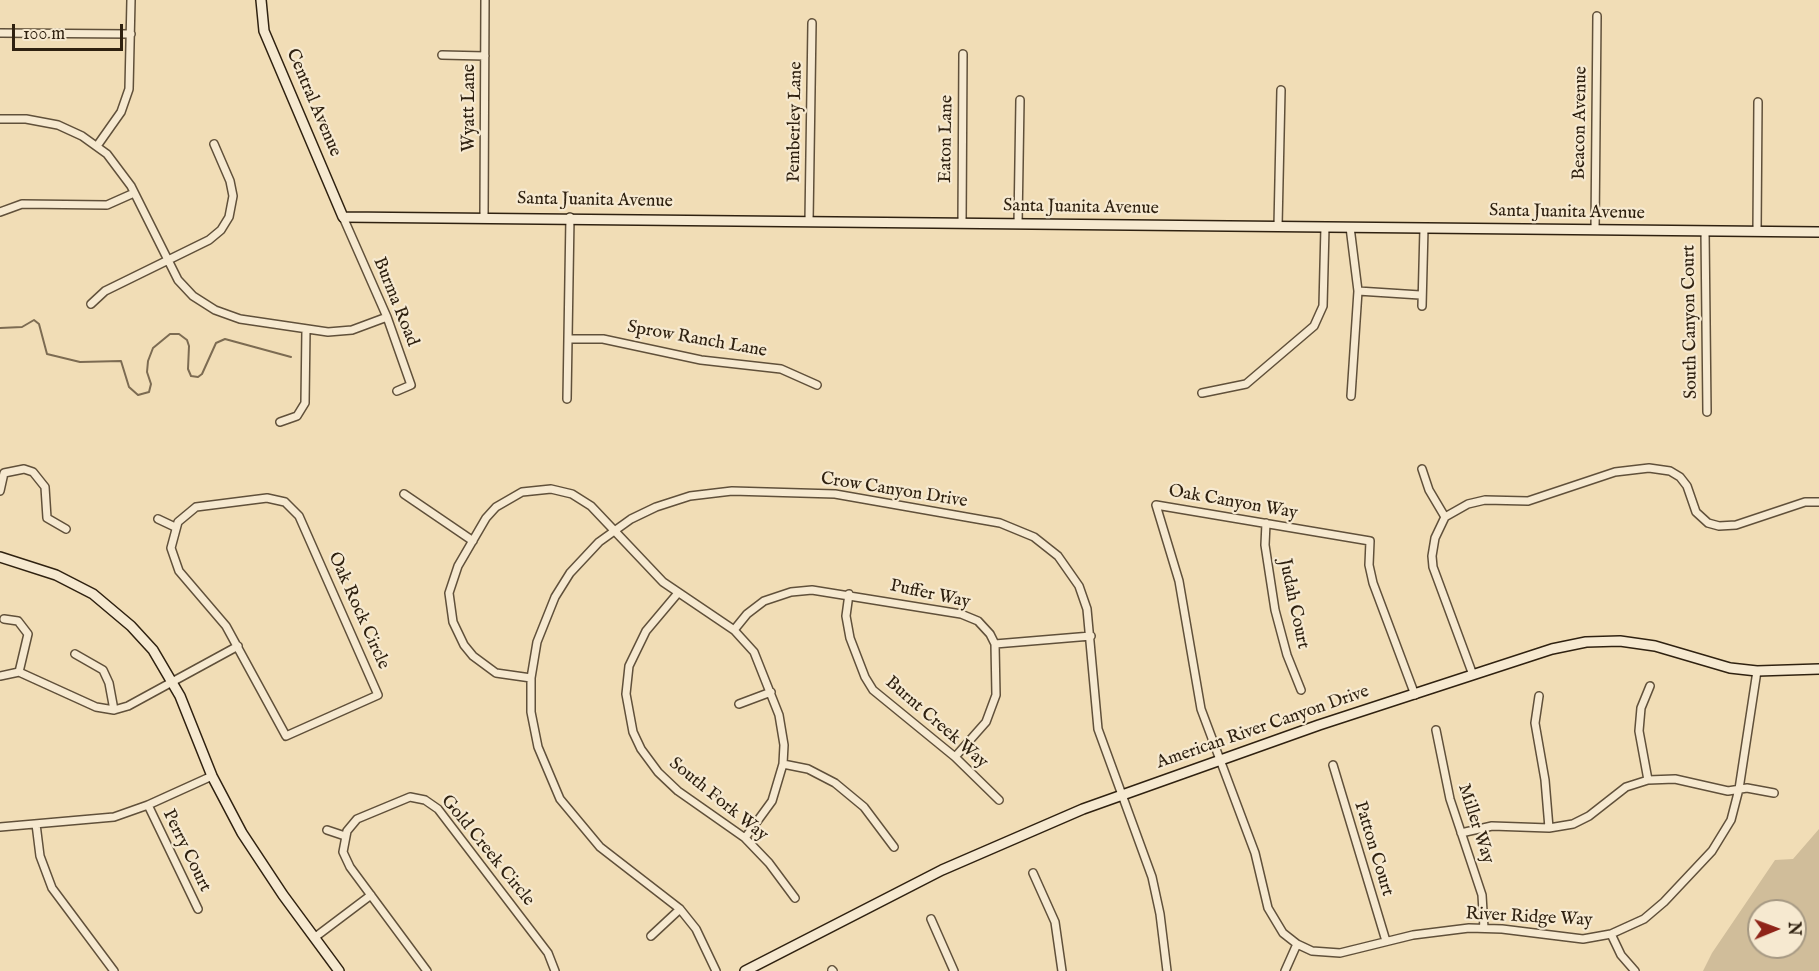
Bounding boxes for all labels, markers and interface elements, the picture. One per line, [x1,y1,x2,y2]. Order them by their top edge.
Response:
scale bar [15,12,126,50]
text: 100 m [23,23,65,46]
street label: Central Avenue [281,46,345,160]
street label: Pemberley Lane [784,61,808,183]
street label: Wyatt Lane [459,64,481,152]
street label: Beacon Avenue [1569,66,1593,180]
street label: Eaton Lane [935,95,959,183]
street label: Santa Juanita Avenue [517,189,673,213]
street label: Santa Juanita Avenue [1003,196,1159,220]
street label: Santa Juanita Avenue [1489,201,1645,225]
street label: South Canyon Court [1679,245,1703,399]
street label: Burma Road [367,254,423,350]
street label: Sprow Ranch Lane [625,317,769,363]
street label: Crow Canyon Drive [819,469,969,513]
street label: Oak Canyon Way [1167,481,1299,525]
street label: Oak Rock Circle [323,549,393,673]
street label: Judah Court [1273,557,1313,651]
street label: Puffer Way [888,576,972,614]
street label: Burnt Creek Way [880,672,992,774]
street label: American River Canyon Drive [1154,681,1372,775]
street label: South Fork Way [664,753,772,847]
street label: Miller Way [1452,781,1498,867]
street label: Gold Creek Circle [436,791,538,911]
street label: Patton Court [1348,799,1398,899]
street label: Perry Court [157,806,215,896]
north arrow [1747,899,1807,959]
street label: River Ridge Way [1465,904,1593,932]
text: N [1783,922,1803,936]

